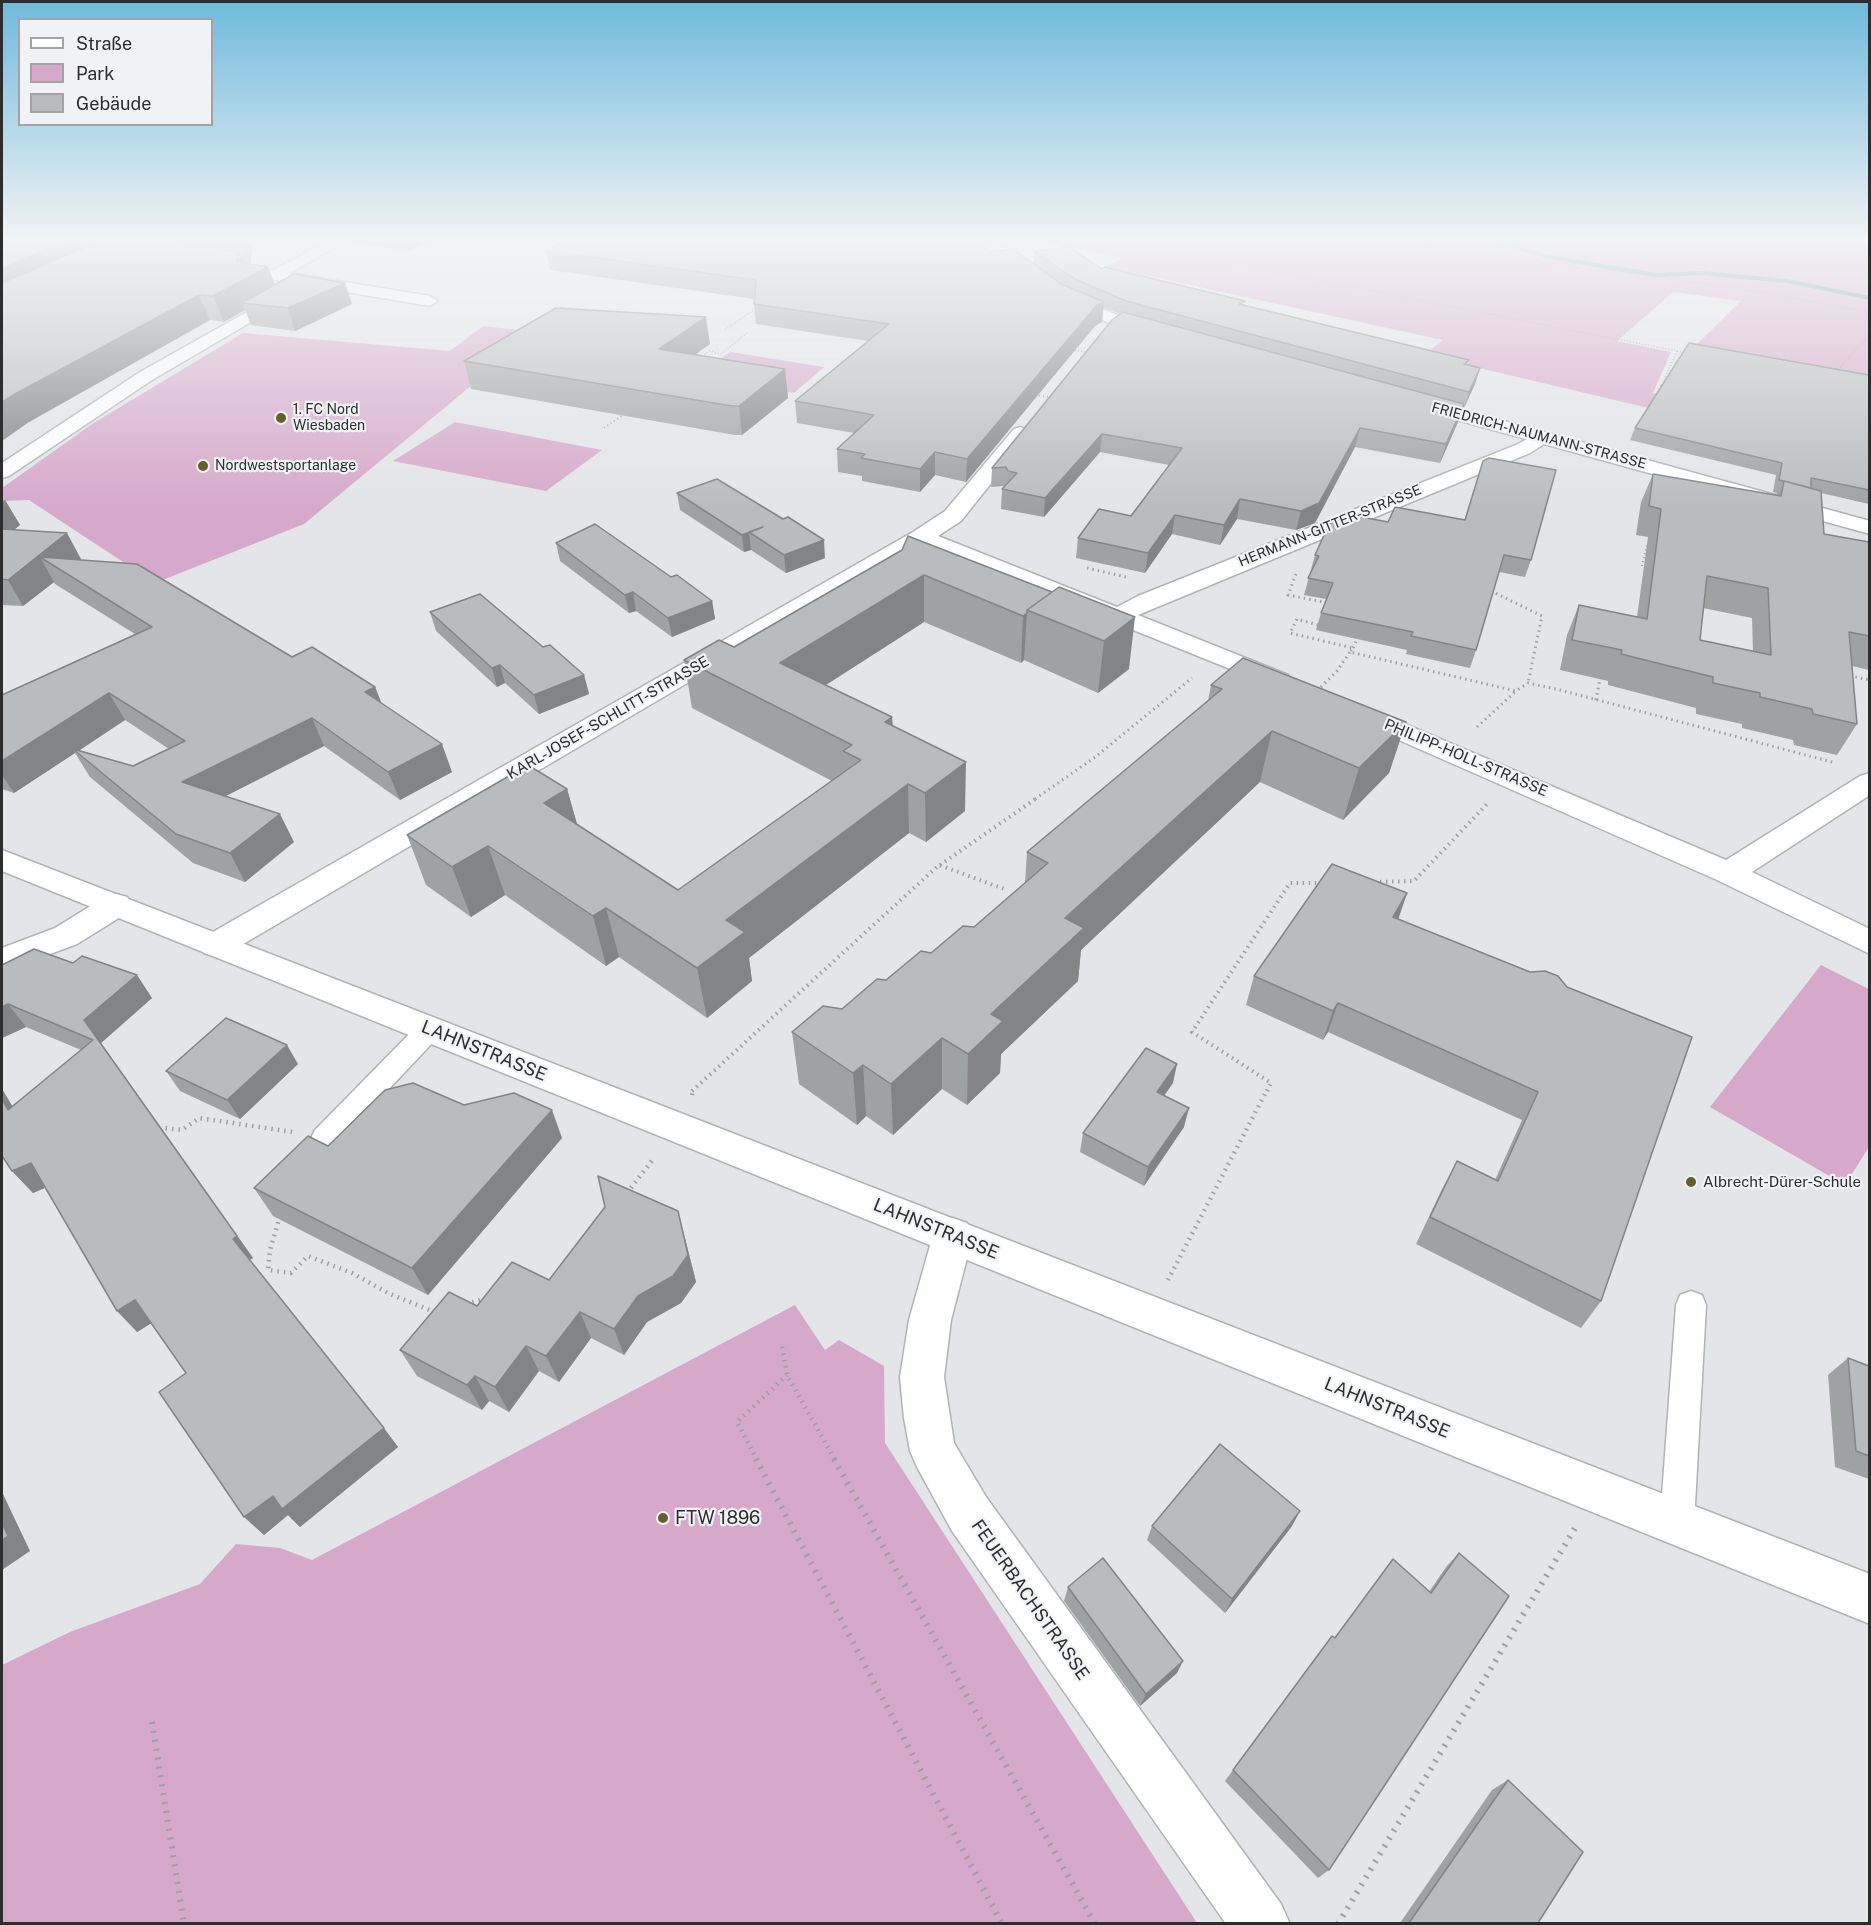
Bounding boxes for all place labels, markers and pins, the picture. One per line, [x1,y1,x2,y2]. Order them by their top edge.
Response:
place label: 1. FC Nord Wiesbaden [293,402,365,434]
marker: 1. FC Nord Wiesbaden [274,411,288,425]
place label: Nordwestsportanlage [215,458,356,474]
marker: Nordwestsportanlage [196,459,210,473]
place label: Albrecht-Dürer-Schule [1703,1173,1861,1191]
marker: Albrecht-Dürer-Schule [1684,1175,1698,1189]
place label: FTW 1896 [675,1507,760,1529]
marker: FTW 1896 [656,1511,670,1525]

